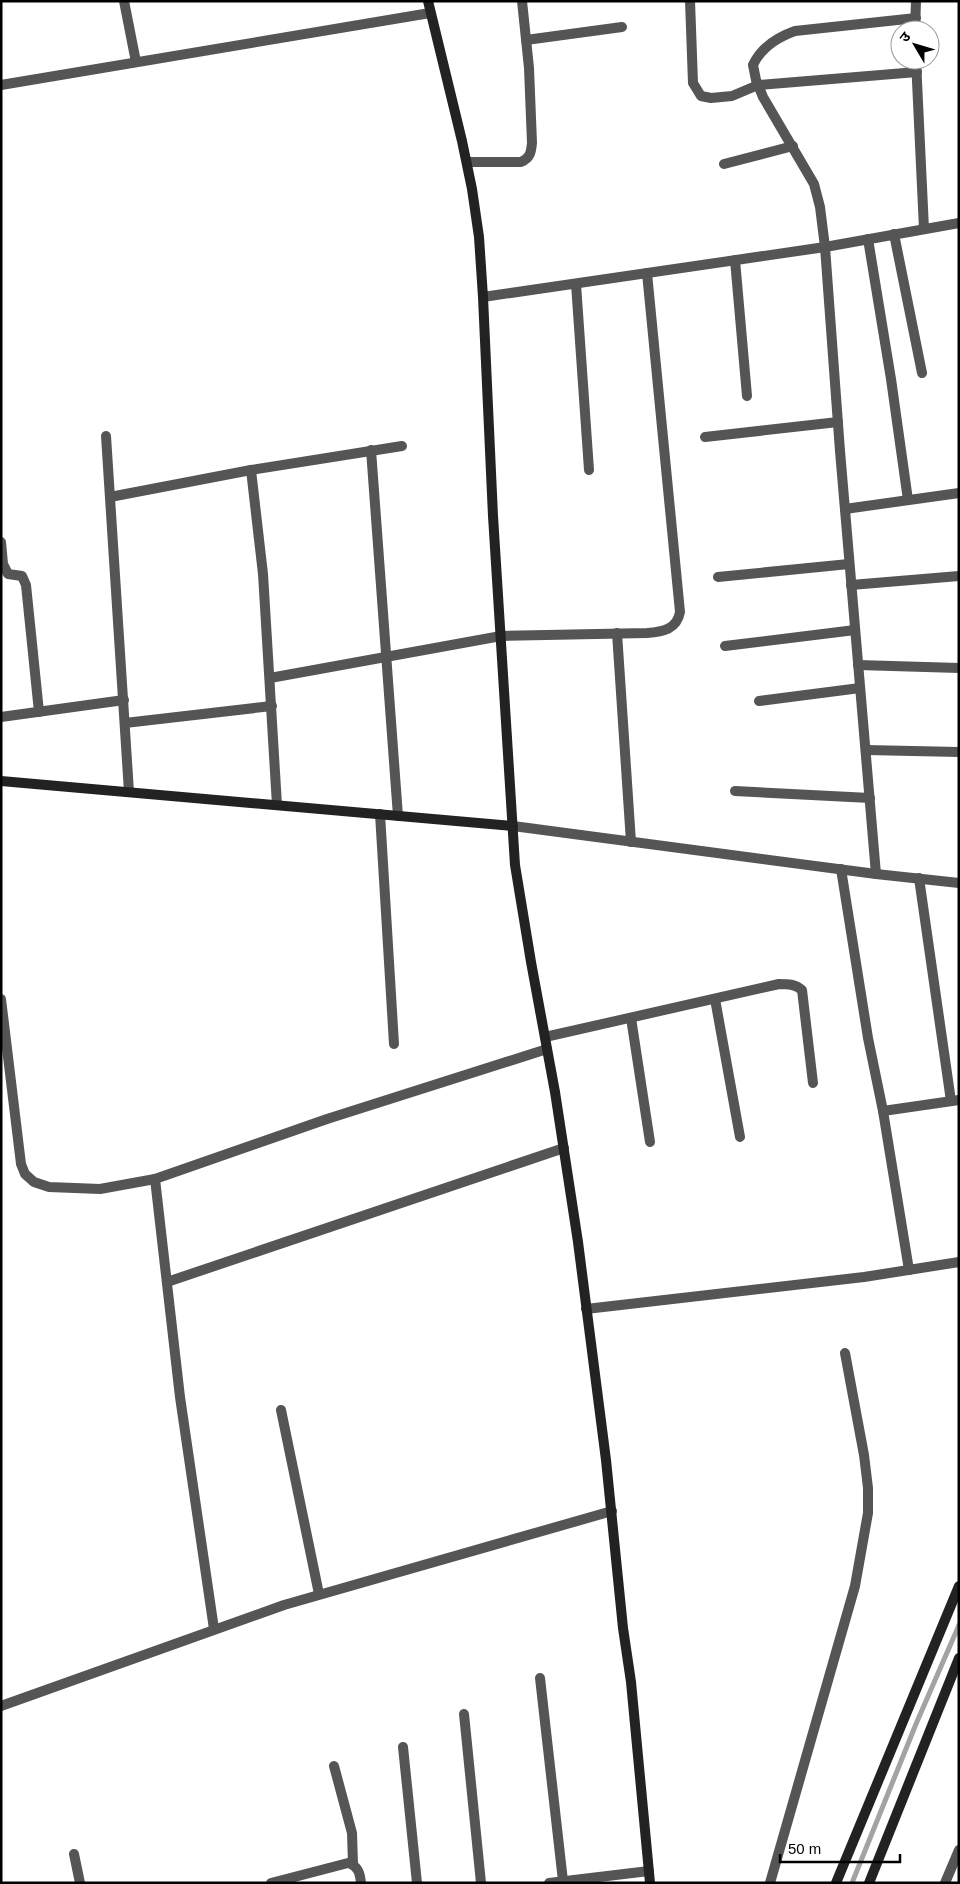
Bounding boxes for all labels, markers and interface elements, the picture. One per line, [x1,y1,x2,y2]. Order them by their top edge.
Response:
north arrow [890,20,940,70]
text: उ [896,28,914,45]
scale bar [780,1832,900,1864]
text: 50 m [788,1840,821,1857]

